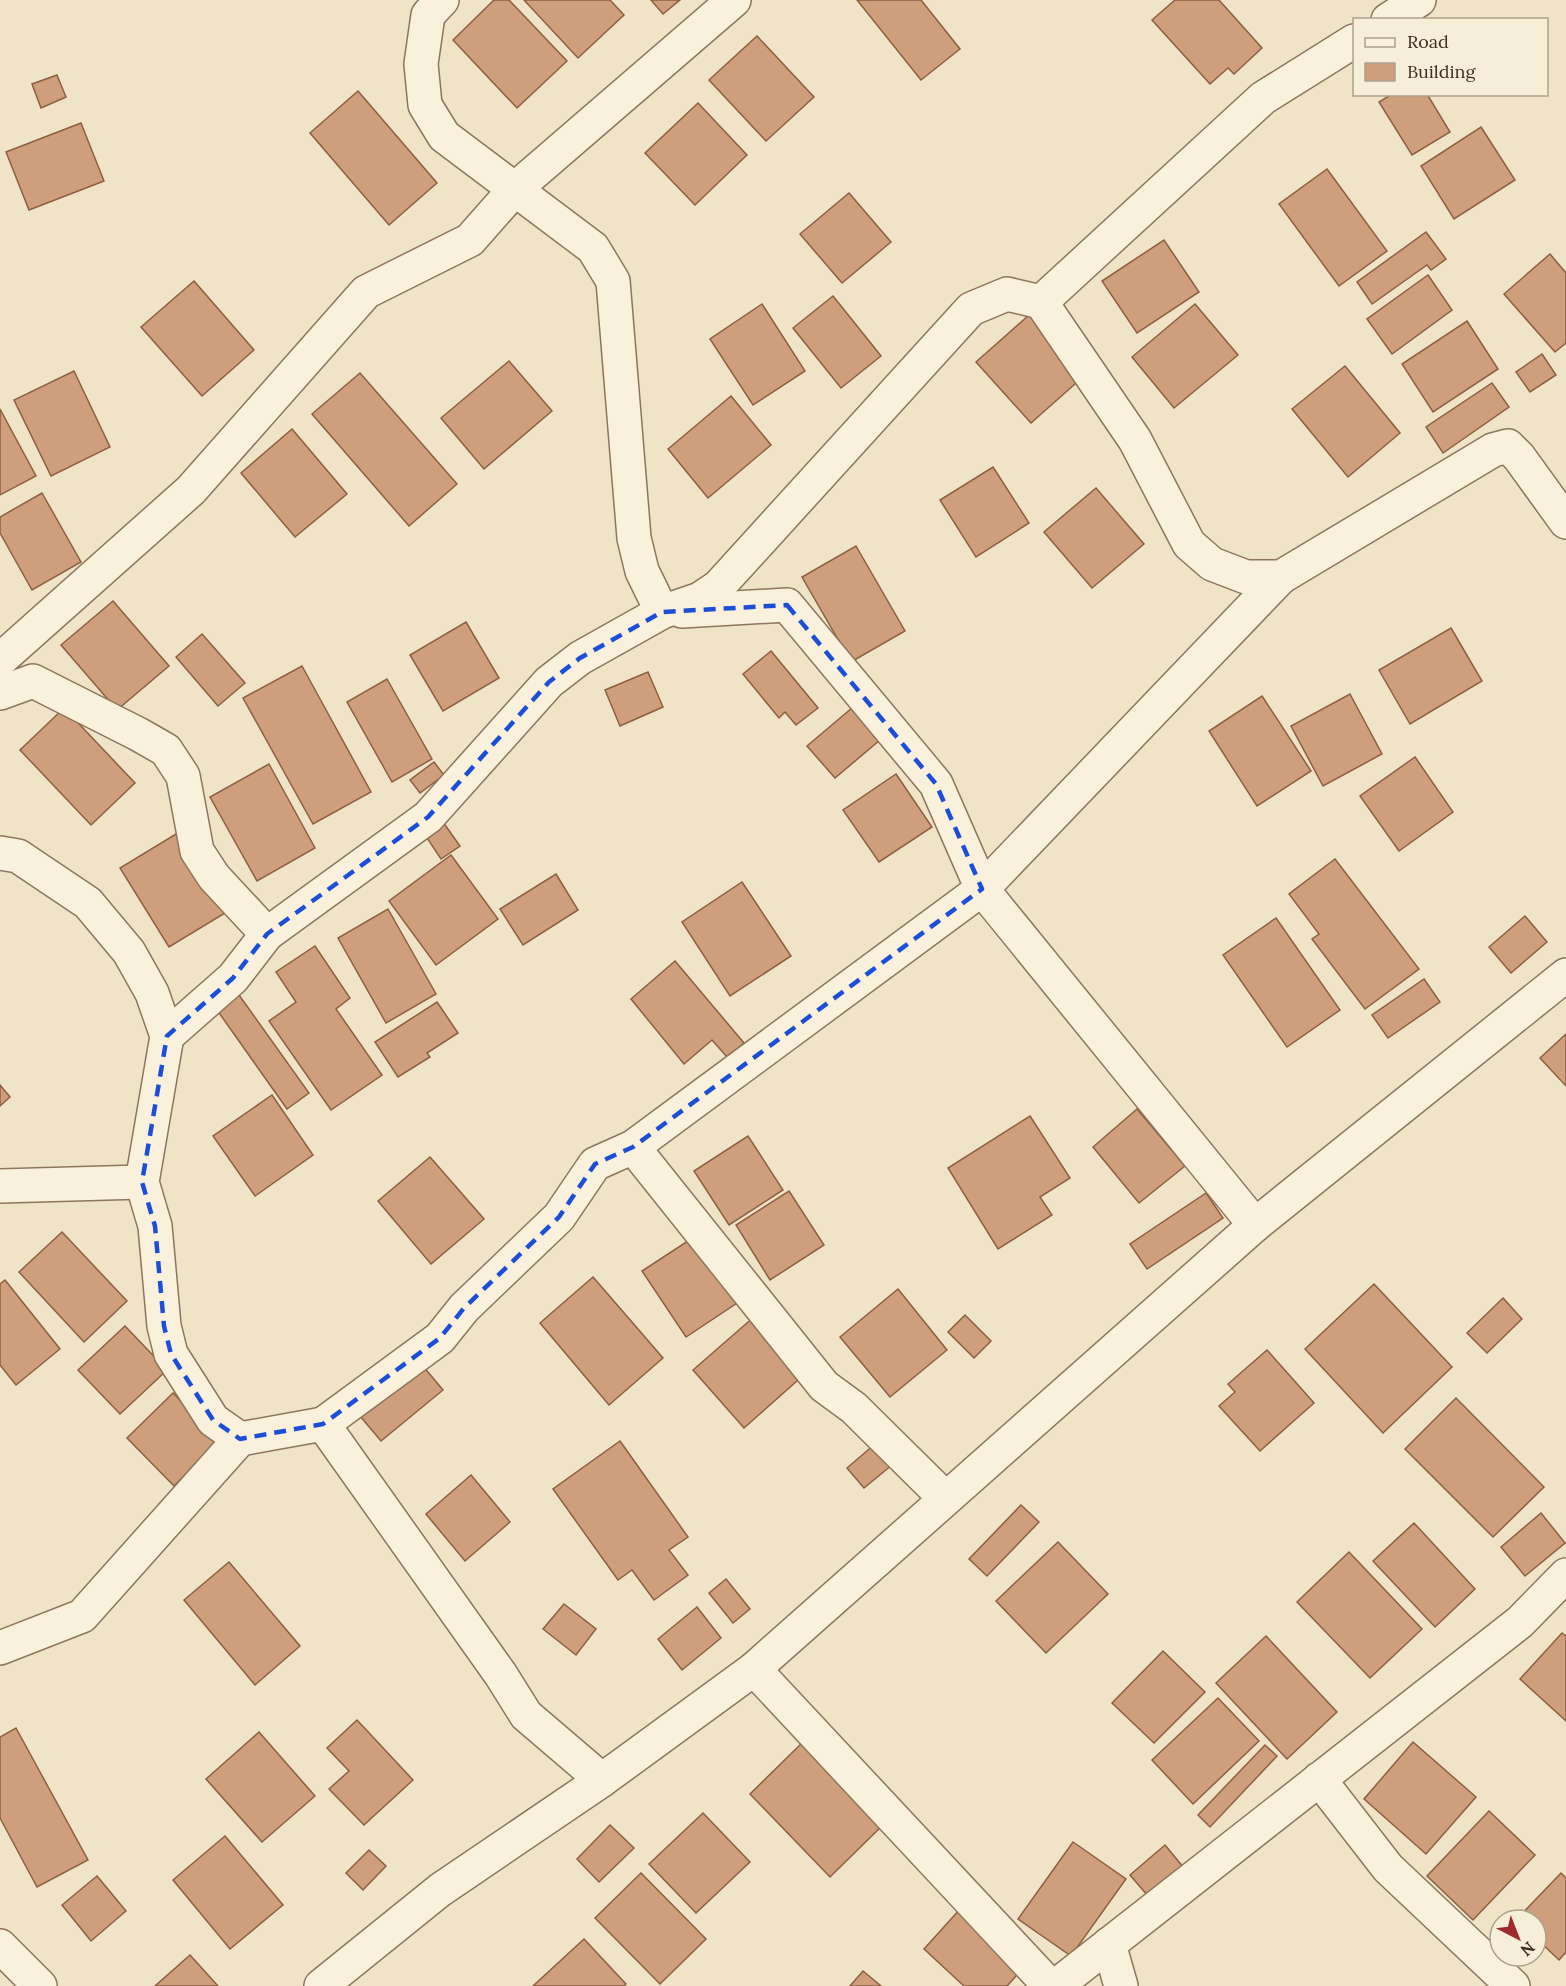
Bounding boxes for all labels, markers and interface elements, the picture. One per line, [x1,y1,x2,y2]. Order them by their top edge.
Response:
legend [1353,18,1548,96]
text: Road [1407,30,1449,53]
text: Building [1407,60,1477,83]
north arrow [1488,1908,1548,1968]
text: N [1517,1938,1539,1961]

